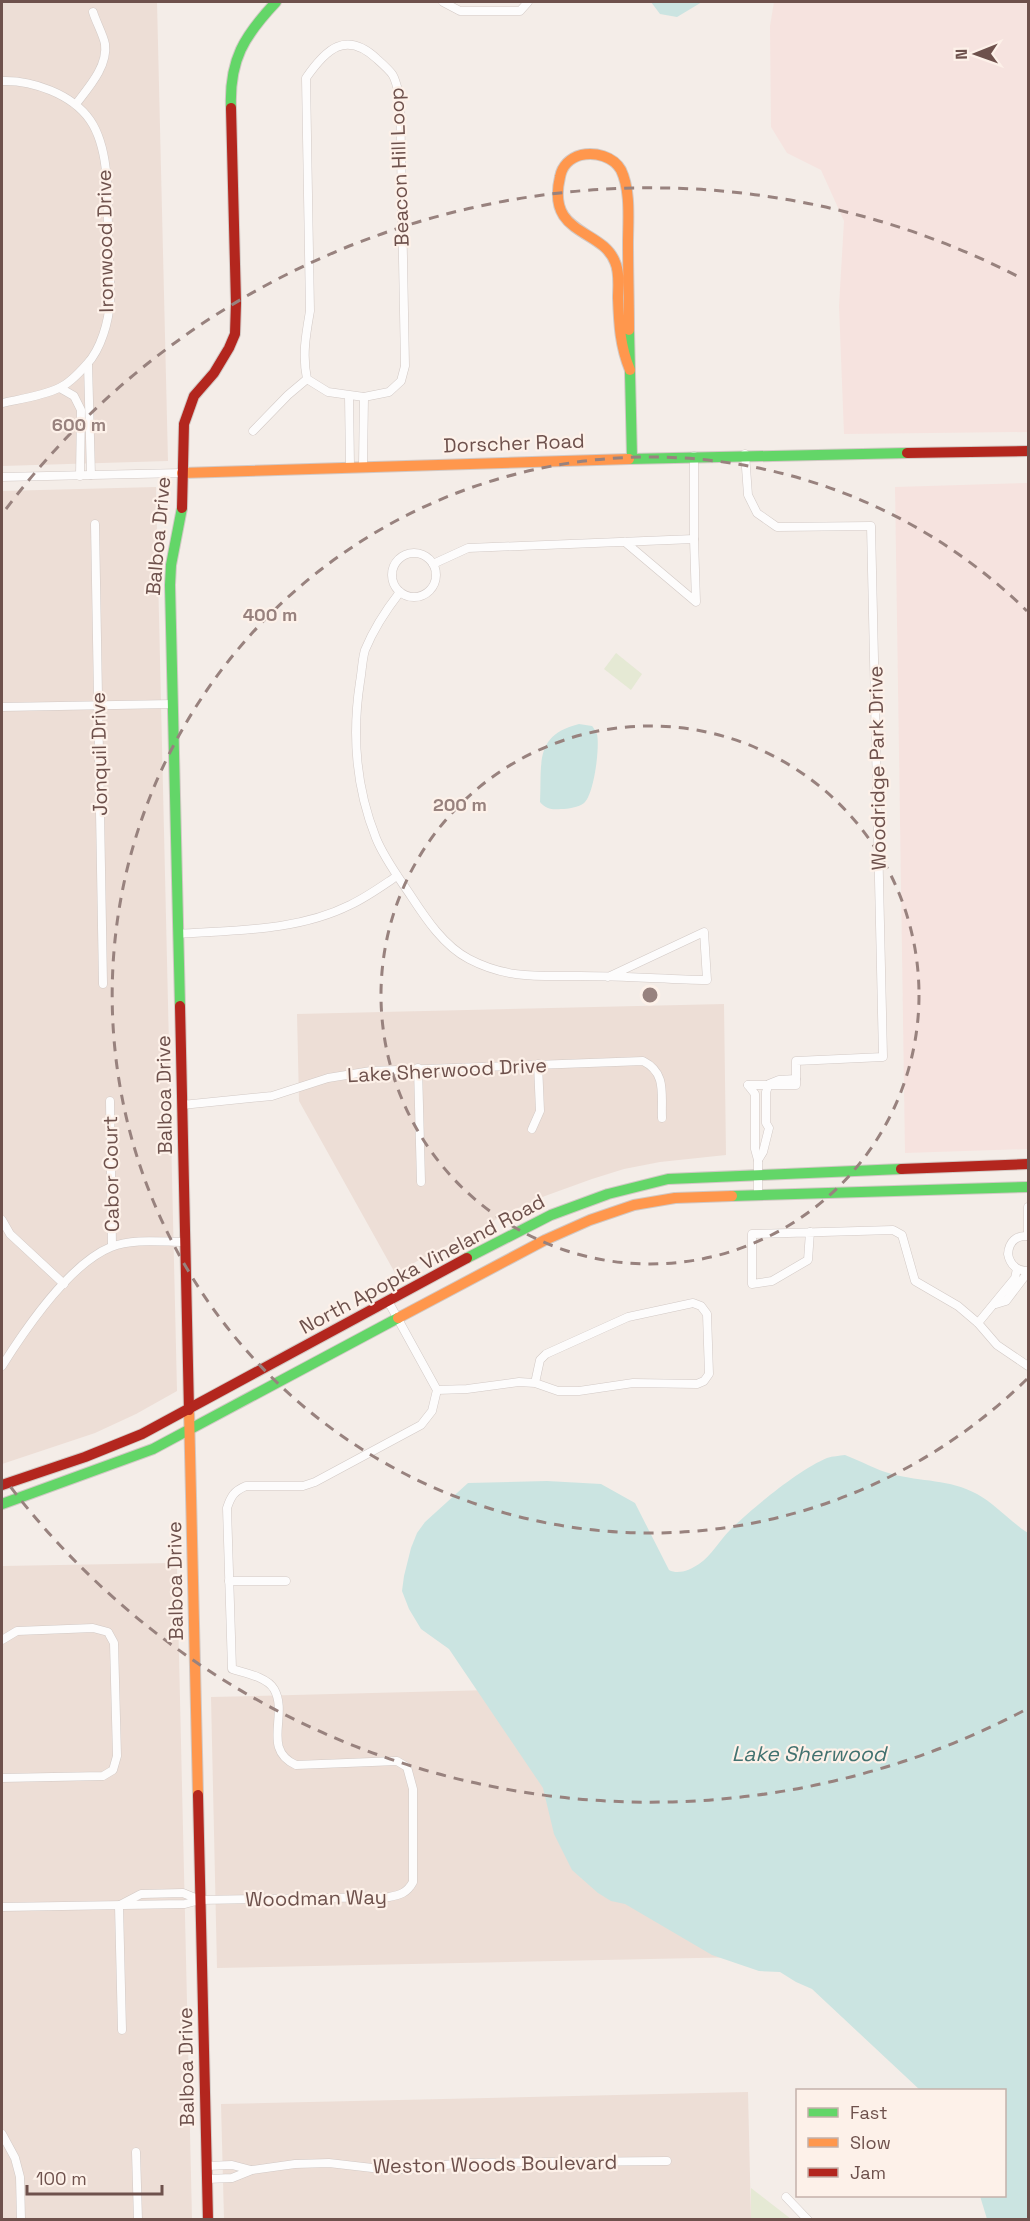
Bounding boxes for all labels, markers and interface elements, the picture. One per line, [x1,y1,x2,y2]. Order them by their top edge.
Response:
north arrow [946,24,1006,84]
text: N [951,49,972,60]
street label: Beacon Hill Loop [383,87,415,247]
street label: Ironwood Drive [91,169,119,313]
text: 600 m [52,413,106,436]
street label: Dorscher Road [443,428,585,458]
street label: Balboa Drive [140,475,176,597]
text: 400 m [243,603,297,626]
street label: Woodridge Park Drive [862,665,892,871]
street label: Jonquil Drive [85,692,113,816]
text: 200 m [433,793,487,816]
centre of rings [640,985,660,1005]
street label: Balboa Drive [150,1035,178,1155]
street label: Lake Sherwood Drive [346,1052,548,1088]
street label: Cabor Court [97,1116,125,1232]
street label: North Apopka Vineland Road [295,1188,549,1340]
street label: Balboa Drive [161,1521,189,1641]
water label: Lake Sherwood [732,1740,889,1767]
street label: Woodman Way [245,1884,387,1912]
street label: Balboa Drive [172,2007,200,2127]
legend [796,2089,1006,2197]
text: Fast [850,2101,887,2124]
text: Slow [850,2131,891,2154]
street label: Weston Woods Boulevard [373,2149,617,2179]
scale bar [27,2158,162,2196]
text: Jam [850,2161,886,2184]
text: 100 m [36,2167,87,2190]

